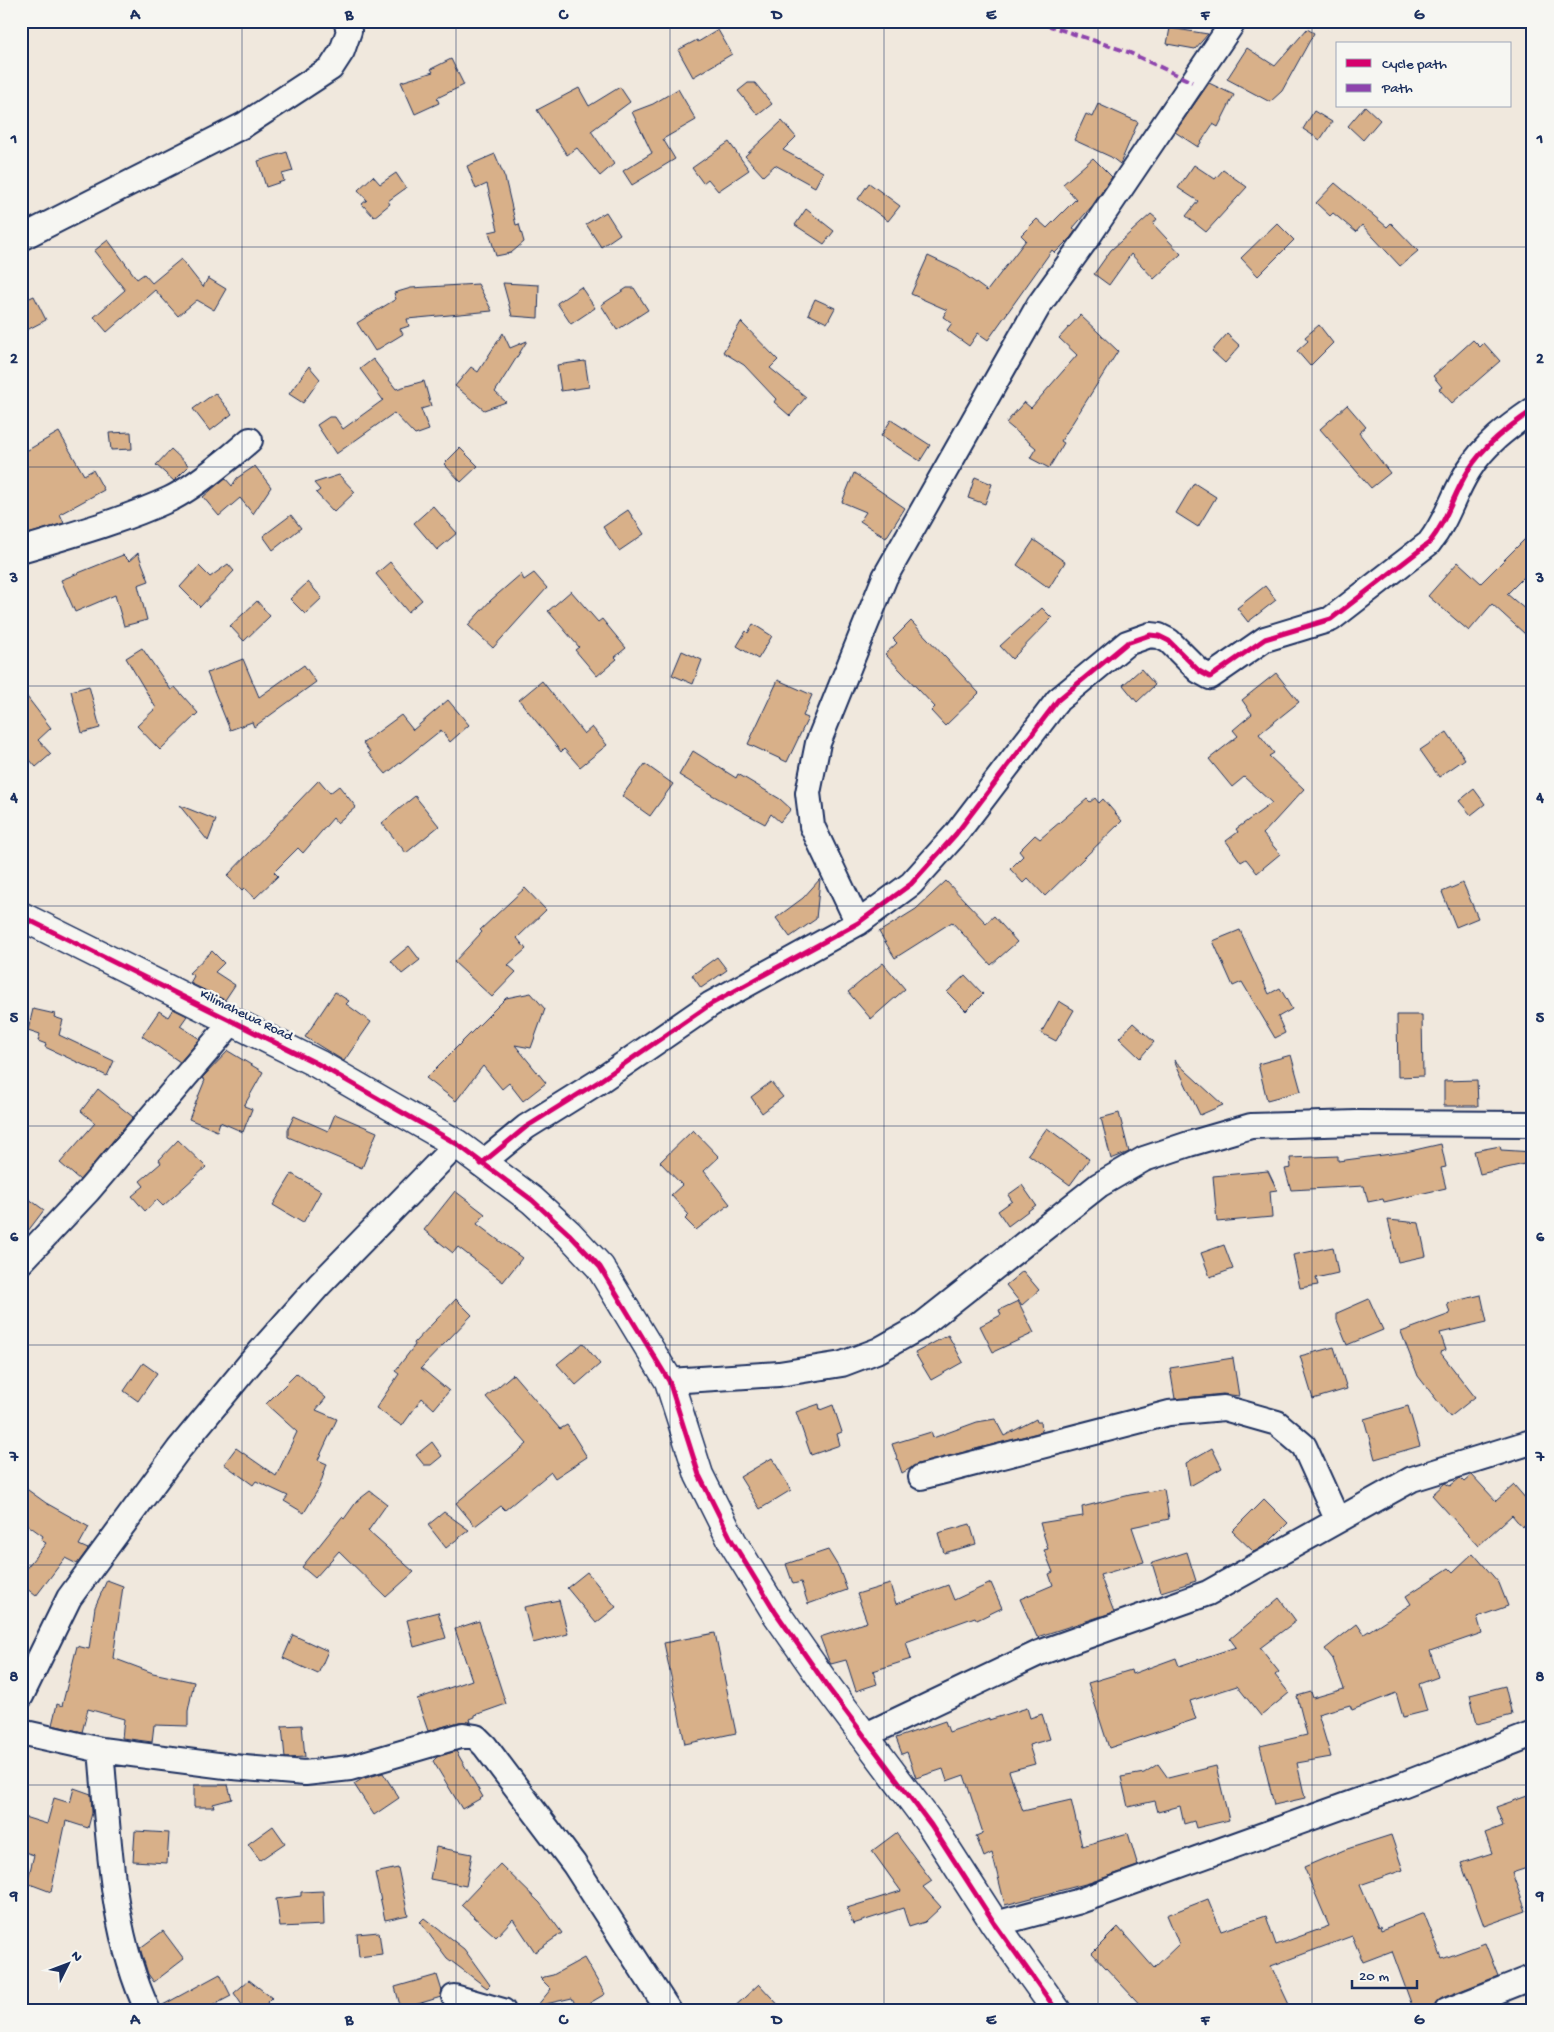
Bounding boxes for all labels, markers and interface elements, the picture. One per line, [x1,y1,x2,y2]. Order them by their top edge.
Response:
text: A [129,7,141,26]
text: B [344,7,354,26]
text: C [558,7,569,26]
text: D [770,7,783,26]
text: E [986,7,997,26]
text: F [1200,7,1211,26]
text: G [1414,7,1425,26]
legend [1336,42,1512,108]
text: Cycle path [1382,56,1447,74]
text: Path [1381,80,1413,98]
text: 1 [10,131,17,150]
text: 1 [1536,131,1543,150]
text: 2 [10,351,18,370]
text: 2 [1536,351,1544,370]
text: 3 [9,570,18,589]
text: 3 [1535,570,1544,589]
text: 4 [9,790,18,809]
text: 4 [1535,790,1544,809]
street label: Kilimahewa Road [197,986,297,1047]
text: 5 [10,1010,19,1029]
text: 5 [1536,1010,1545,1029]
text: 6 [10,1229,19,1248]
text: 6 [1536,1229,1545,1248]
text: 7 [9,1449,19,1468]
text: 7 [1535,1449,1545,1468]
text: 8 [10,1669,19,1688]
text: 8 [1536,1669,1545,1688]
text: 9 [9,1888,18,1907]
text: 9 [1535,1888,1544,1907]
north arrow [42,1940,92,1990]
text: N [66,1948,85,1966]
scale bar [1352,1957,1416,1989]
text: 20 m [1359,1968,1389,1986]
text: A [129,2012,141,2031]
text: B [344,2012,354,2031]
text: C [558,2012,569,2031]
text: D [770,2012,783,2031]
text: E [986,2012,997,2031]
text: F [1200,2012,1211,2031]
text: G [1414,2012,1425,2031]

